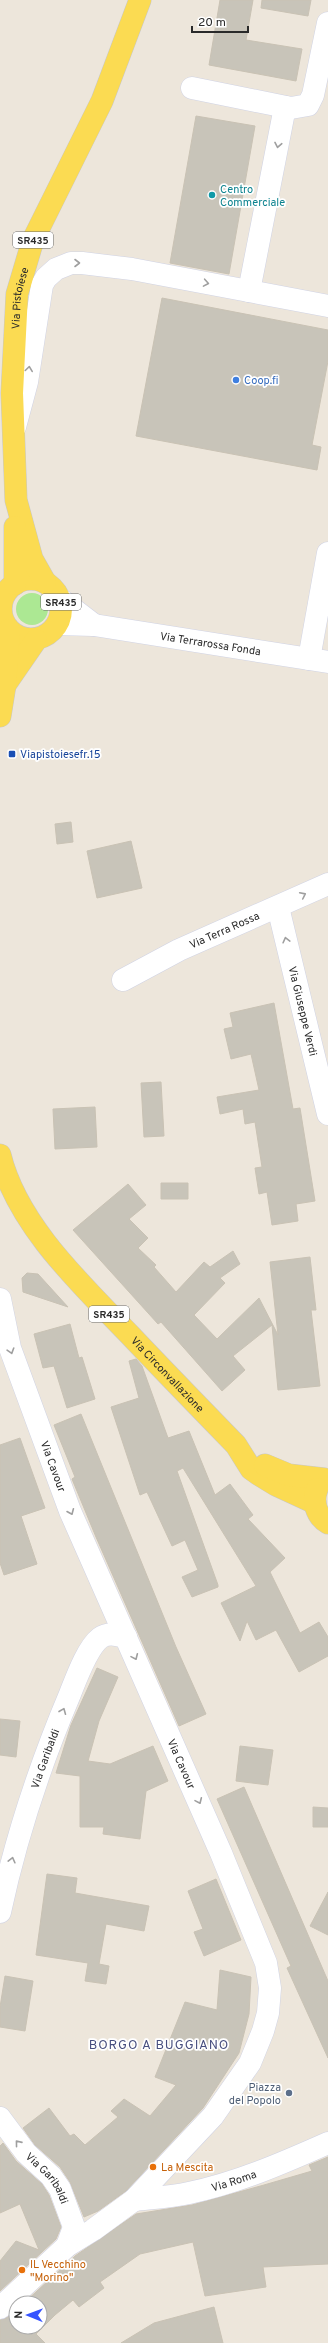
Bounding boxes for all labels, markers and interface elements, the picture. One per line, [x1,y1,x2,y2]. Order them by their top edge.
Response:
scale bar [192,8,248,34]
text: 20 m [198,15,226,31]
one-way arrow [274,142,282,148]
place label: Centro Commerciale [220,183,285,210]
marker: Centro Commerciale [207,190,217,200]
road number: SR435 [13,232,53,248]
one-way arrow [74,259,80,267]
street label: Via Pistoiese [9,266,33,330]
one-way arrow [203,278,209,287]
one-way arrow [24,366,33,373]
place label: Coop.fi [244,374,279,388]
marker: Coop.fi [231,375,241,385]
road number: SR435 [41,594,81,610]
street label: Via Terrarossa Fonda [159,630,262,659]
place label: Viapistoiesefr.15 [20,748,101,762]
marker: Viapistoiesefr.15 [7,749,17,759]
one-way arrow [298,892,306,900]
street label: Via Terra Rossa [187,909,262,953]
one-way arrow [282,937,291,944]
street label: Via Giuseppe Verdi [285,965,320,1058]
road number: SR435 [89,1306,129,1322]
street label: Via Circonvallazione [127,1334,207,1416]
one-way arrow [6,1347,15,1354]
street label: Via Cavour [37,1439,69,1495]
one-way arrow [66,1508,74,1516]
one-way arrow [130,1652,138,1660]
one-way arrow [58,1707,66,1714]
street label: Via Garibaldi [28,1727,63,1791]
street label: Via Cavour [163,1737,198,1792]
one-way arrow [194,1798,202,1805]
one-way arrow [7,1857,15,1863]
district label: BORGO A BUGGIANO [89,2038,229,2054]
place label: Piazza del Popolo [229,2081,281,2108]
marker: Piazza del Popolo [284,2088,294,2098]
one-way arrow [15,2140,22,2148]
street label: Via Garibaldi [22,2150,71,2206]
place label: La Mescita [161,2161,214,2175]
marker: La Mescita [148,2162,158,2172]
street label: Via Roma [210,2167,259,2195]
place label: IL Vecchino "Morino" [30,2258,86,2285]
marker: IL Vecchino "Morino" [17,2265,27,2275]
north arrow [8,2295,48,2335]
text: N [12,2311,26,2319]

